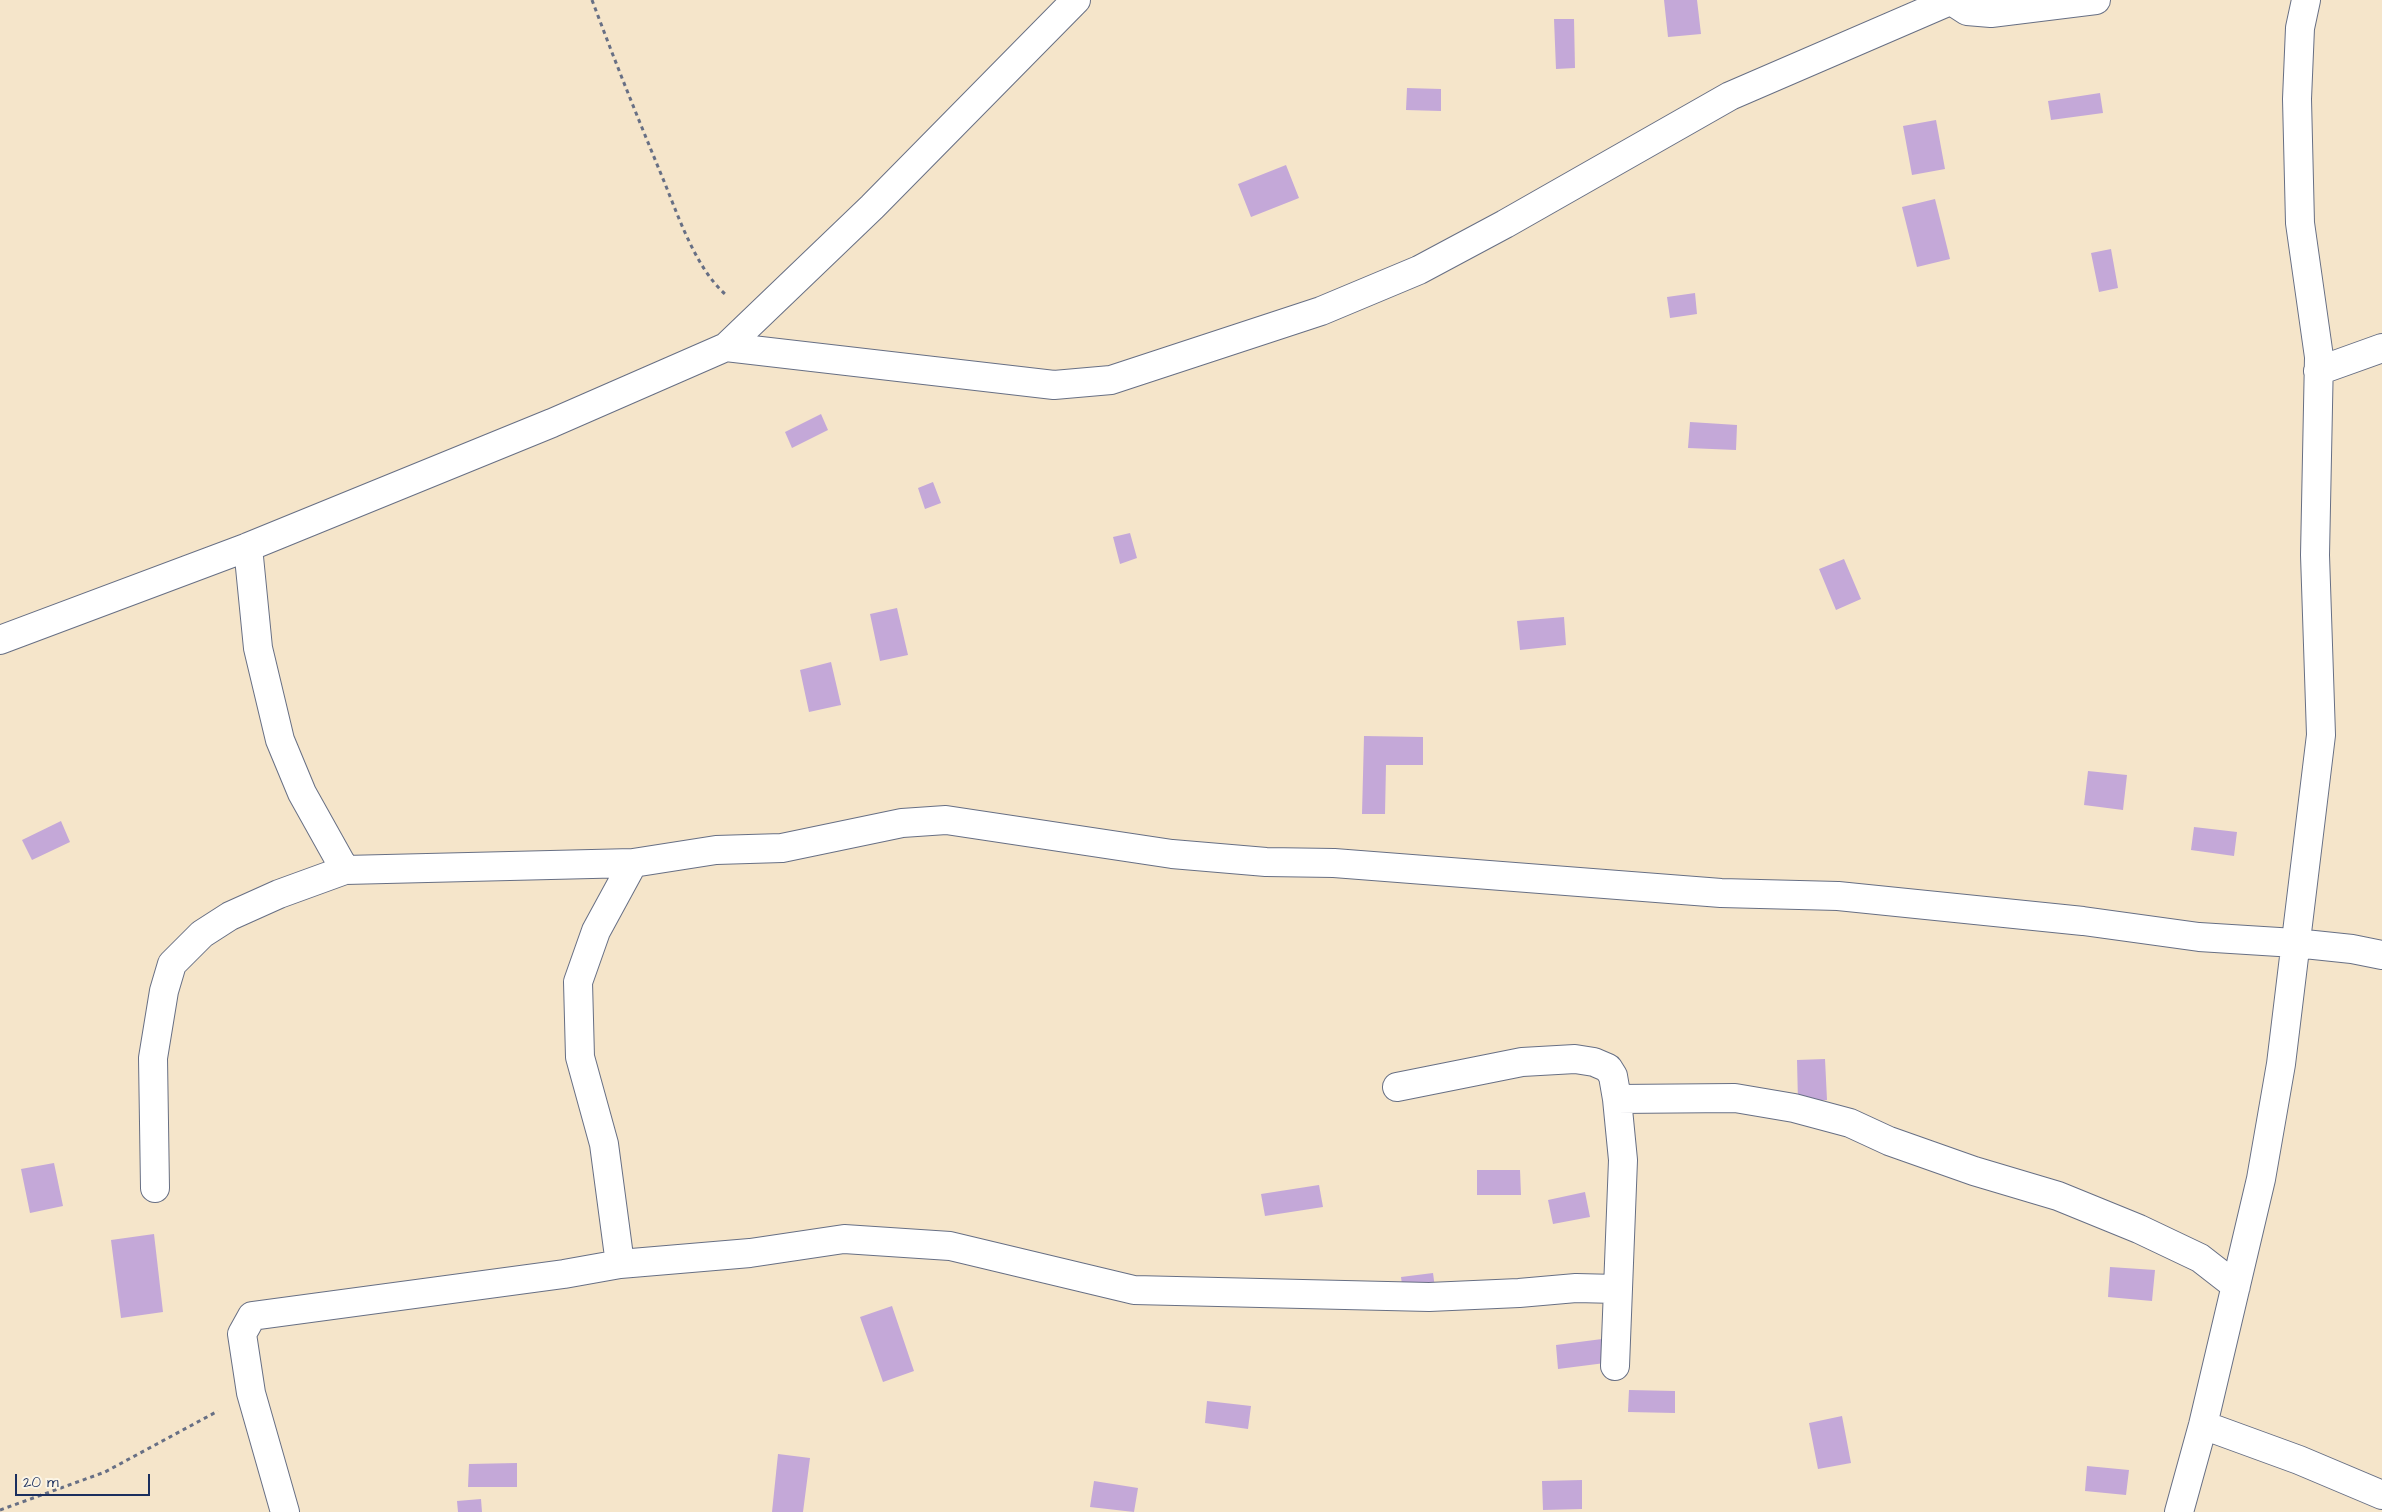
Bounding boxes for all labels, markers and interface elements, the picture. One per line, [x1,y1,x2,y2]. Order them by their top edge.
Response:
scale bar [18,1464,152,1496]
text: 20 m [23,1472,59,1493]

